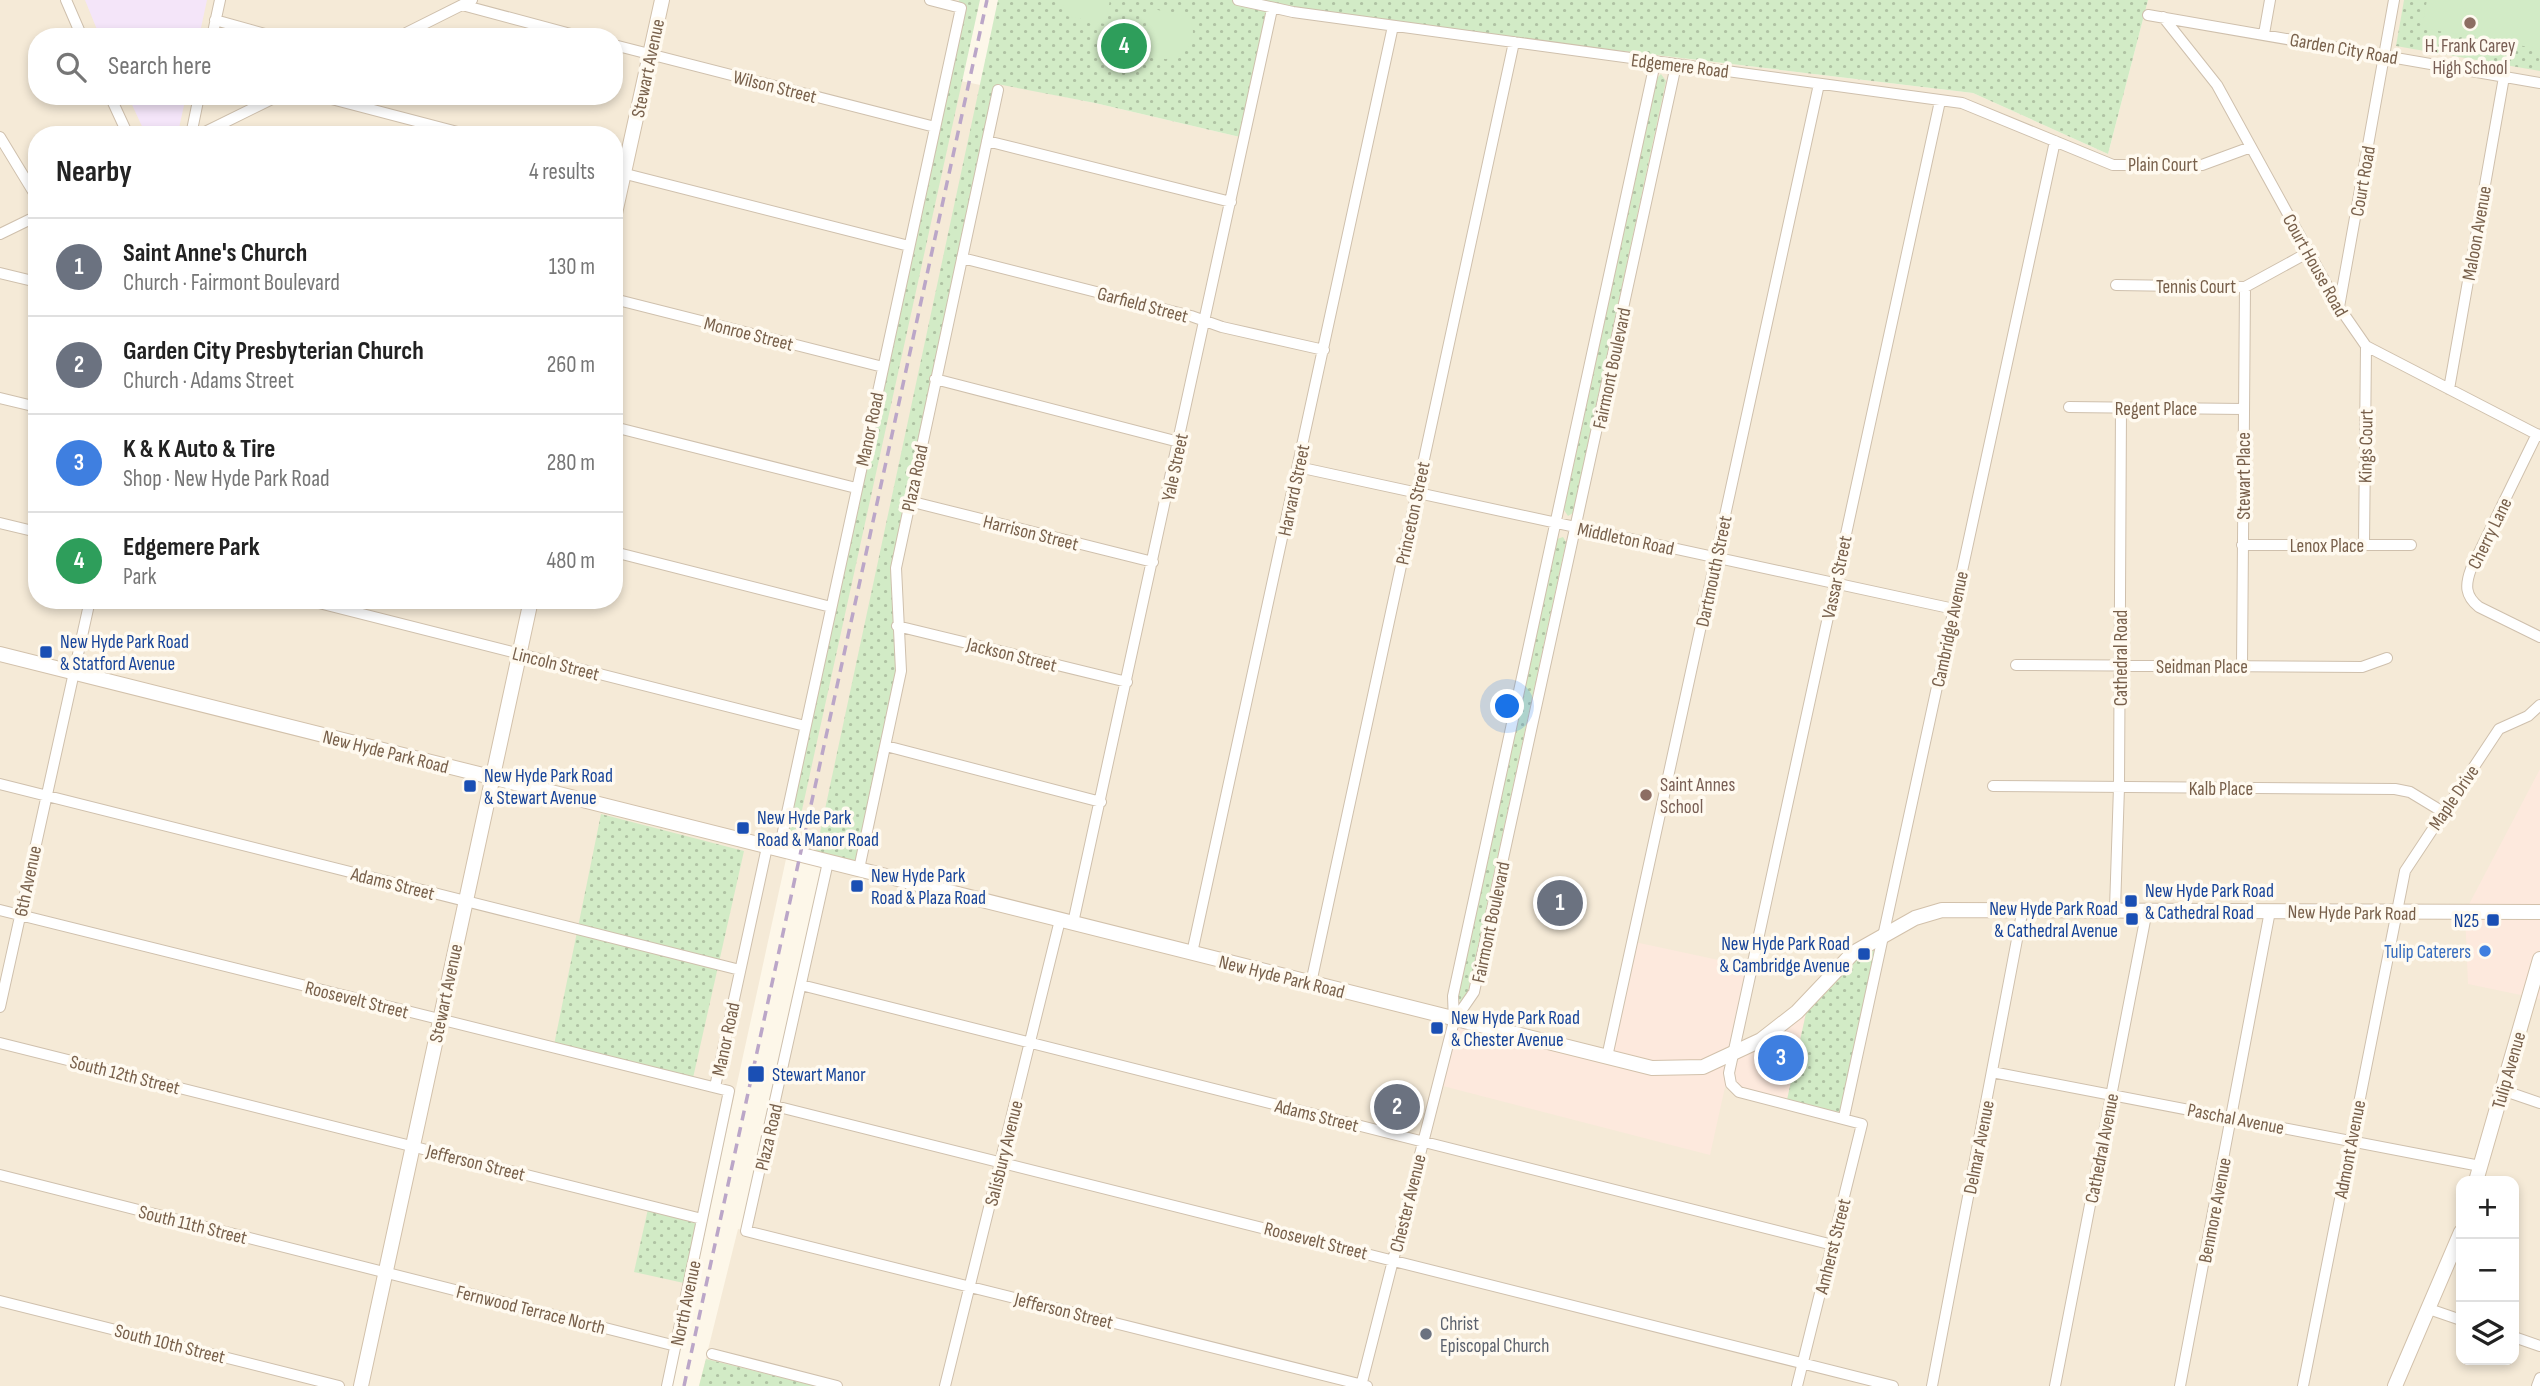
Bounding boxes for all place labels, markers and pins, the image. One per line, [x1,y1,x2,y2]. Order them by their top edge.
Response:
marker: H. Frank Carey High School [2462,15,2478,31]
pin: 4 [1101,20,1147,72]
place label: H. Frank Carey High School [2425,35,2516,80]
place label: New Hyde Park Road & Statford Avenue [60,631,189,676]
marker: New Hyde Park Road & Statford Avenue [38,644,54,660]
place label: New Hyde Park Road & Stewart Avenue [484,765,613,810]
place label: Saint Annes School [1660,774,1735,819]
marker: New Hyde Park Road & Stewart Avenue [462,778,478,794]
marker: Saint Annes School [1638,787,1654,803]
place label: New Hyde Park Road & Manor Road [757,807,879,852]
marker: New Hyde Park Road & Manor Road [735,820,751,836]
place label: New Hyde Park Road & Plaza Road [871,865,986,910]
pin: 1 [1537,877,1583,929]
marker: New Hyde Park Road & Plaza Road [849,878,865,894]
place label: New Hyde Park Road & Cathedral Road [2145,880,2274,925]
marker: New Hyde Park Road & Cathedral Road [2123,893,2139,909]
place label: New Hyde Park Road & Cathedral Avenue [1989,898,2118,943]
place label: N25 [2454,910,2479,933]
marker: New Hyde Park Road & Cathedral Avenue [2124,911,2140,927]
marker: N25 [2485,912,2501,928]
place label: New Hyde Park Road & Cambridge Avenue [1720,933,1850,978]
place label: Tulip Caterers [2384,941,2471,964]
marker: Tulip Caterers [2477,943,2493,959]
marker: New Hyde Park Road & Cambridge Avenue [1856,946,1872,962]
place label: New Hyde Park Road & Chester Avenue [1451,1007,1580,1052]
marker: New Hyde Park Road & Chester Avenue [1429,1020,1445,1036]
pin: 3 [1758,1032,1804,1084]
marker: Stewart Manor [746,1064,766,1084]
place label: Stewart Manor [772,1064,866,1087]
pin: 2 [1374,1081,1420,1133]
place label: Christ Episcopal Church [1440,1313,1549,1358]
marker: Christ Episcopal Church [1418,1326,1434,1342]

